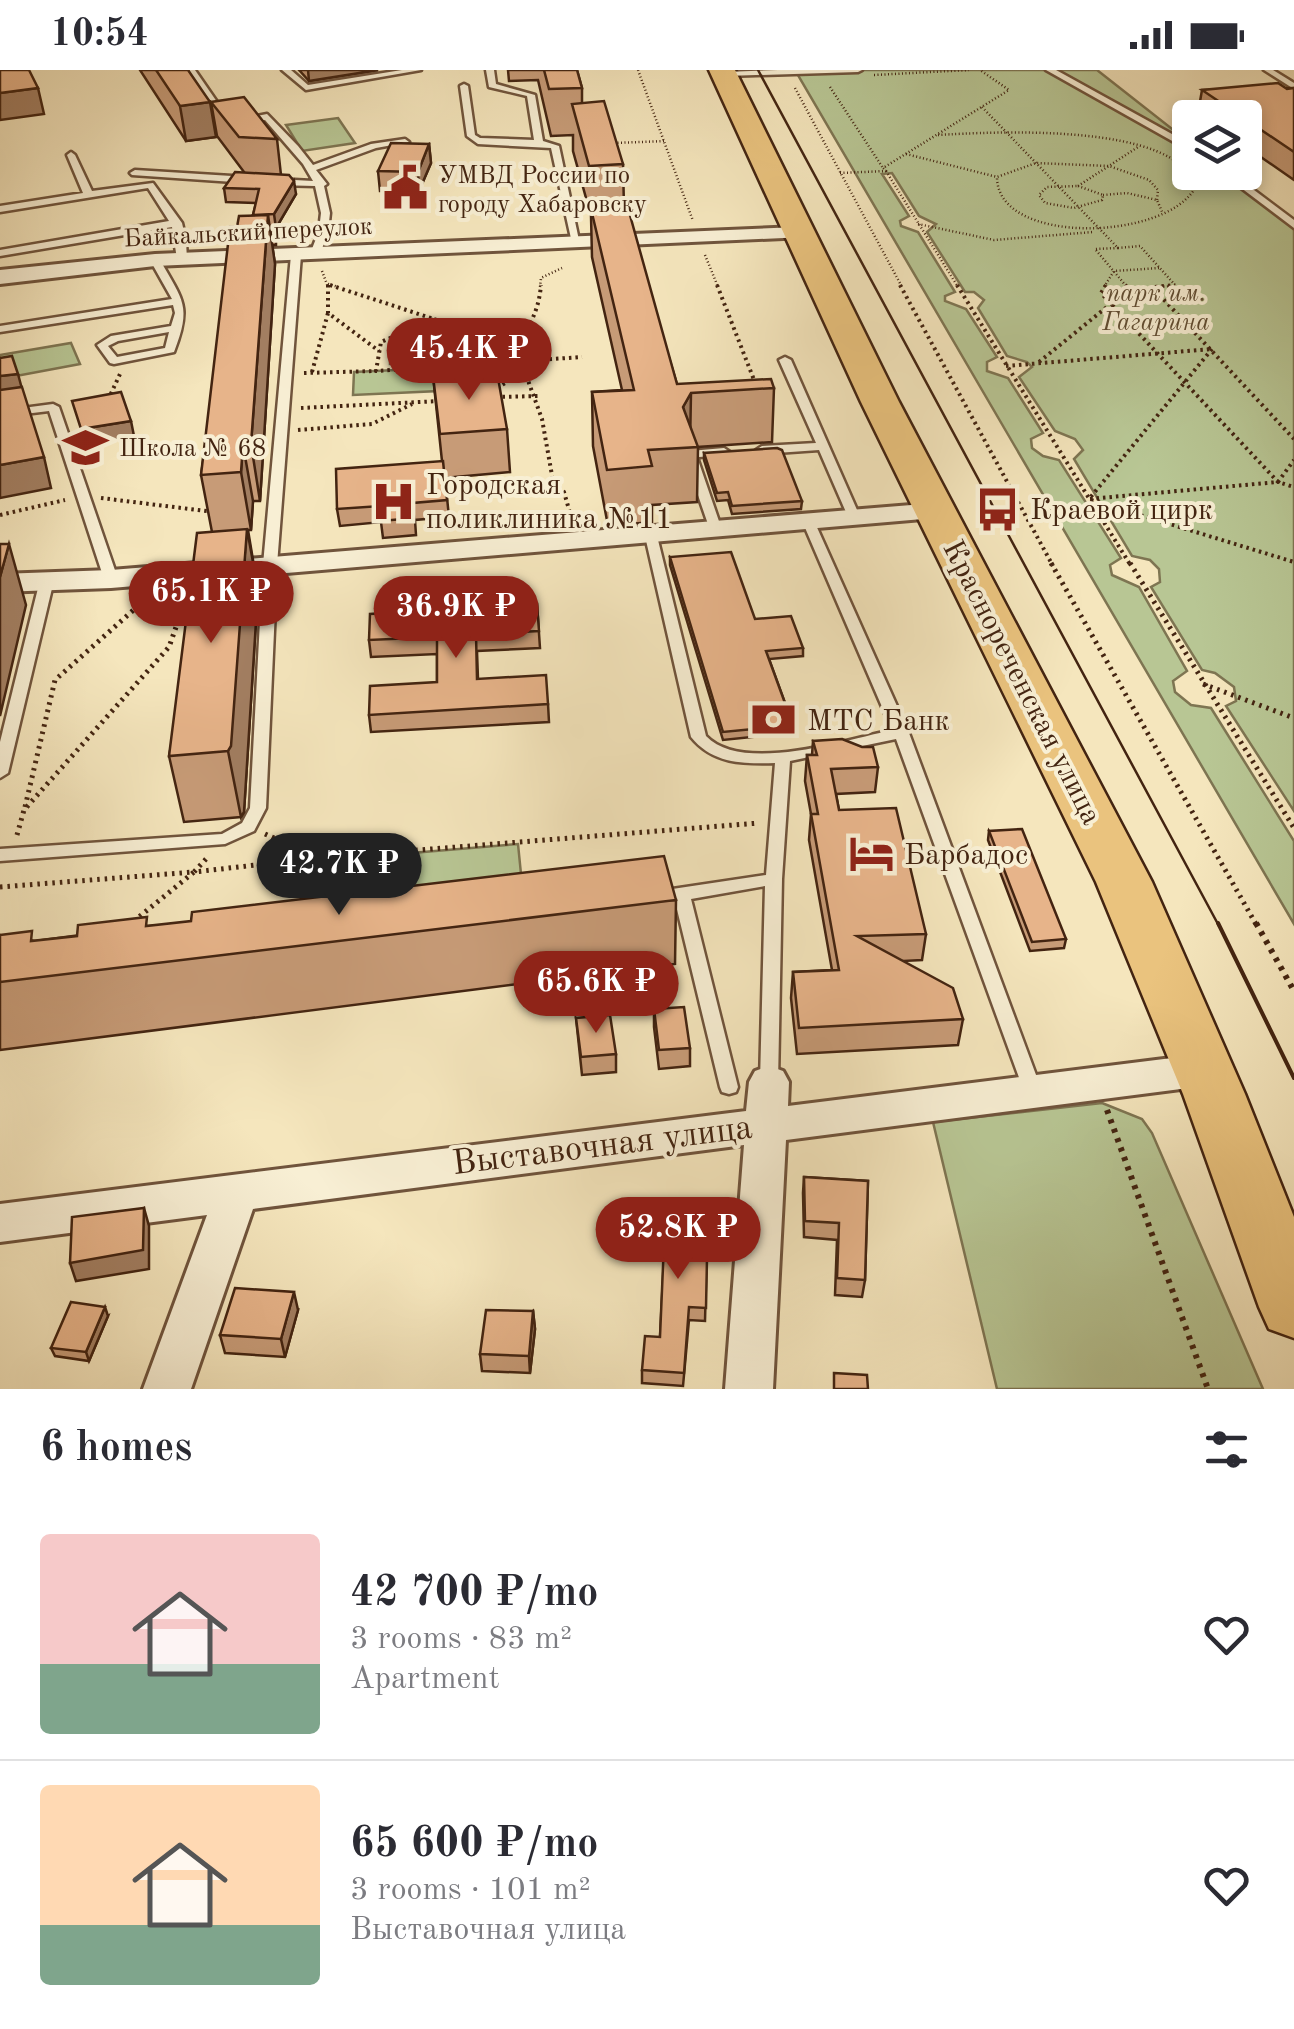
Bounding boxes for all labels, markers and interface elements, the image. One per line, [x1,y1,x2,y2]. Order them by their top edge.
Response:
text: 10:54 [50,16,149,54]
map controls [1172,100,1262,190]
button: layers [1172,100,1262,190]
public building icon: УМВД России по городу Хабаровску [381,164,429,212]
place label: УМВД России по городу Хабаровску [438,164,647,218]
street label: Байкальский переулок [123,214,373,252]
park label: парк им. Гагарина [1101,282,1210,336]
pin: 45.4K ₽ [377,318,561,403]
text: 45.4K ₽ [409,334,529,366]
school or university icon: Школа № 68 [62,423,110,471]
place label: Школа № 68 [119,437,266,462]
place label: Городская поликлиника №11 [426,471,673,535]
hospital icon: Городская поликлиника №11 [369,477,417,525]
bus stop icon: Краевой цирк [973,485,1021,533]
place label: Краевой цирк [1030,496,1213,526]
street label: Краснореченская улица [936,536,1106,830]
pin: 65.1K ₽ [119,561,303,646]
pin: 36.9K ₽ [364,576,548,661]
text: 65.1K ₽ [151,577,271,609]
text: 36.9K ₽ [396,592,516,624]
bank icon: МТС Банк [750,696,798,744]
place label: МТС Банк [807,707,950,737]
hotel icon: Барбадос [847,830,895,878]
pin: 42.7K ₽ [247,833,431,918]
place label: Барбадос [904,841,1028,871]
text: 42.7K ₽ [279,849,399,881]
pin: 65.6K ₽ [504,951,688,1036]
text: 65.6K ₽ [536,967,656,999]
street label: Выставочная улица [450,1111,754,1182]
pin: 52.8K ₽ [586,1197,770,1282]
text: 52.8K ₽ [618,1213,738,1245]
icon: filters [1199,1422,1254,1477]
text: 6 homes [40,1428,192,1470]
text: 42 700 ₽/mo [350,1573,598,1615]
icon: home [120,1574,240,1694]
icon: heart [1199,1607,1254,1662]
text: 3 rooms · 83 m² [350,1624,572,1656]
text: Apartment [350,1664,500,1696]
text: 65 600 ₽/mo [350,1824,598,1866]
icon: home [120,1825,240,1945]
icon: heart [1199,1858,1254,1913]
text: 3 rooms · 101 m² [350,1875,591,1907]
text: Выставочная улица [350,1915,626,1947]

